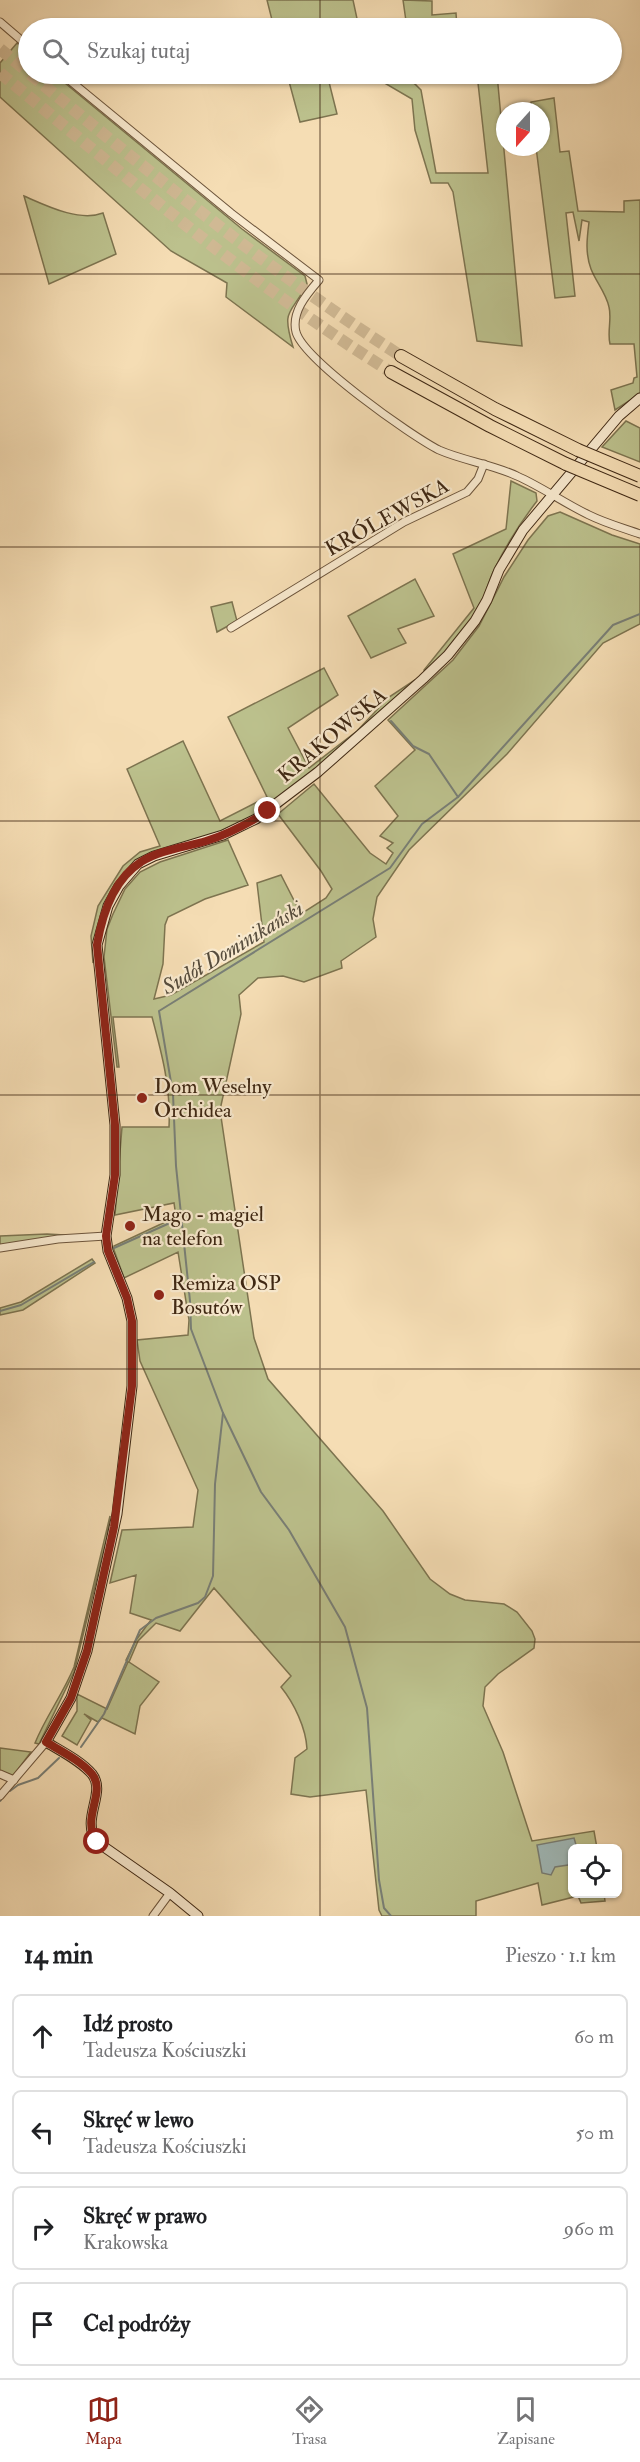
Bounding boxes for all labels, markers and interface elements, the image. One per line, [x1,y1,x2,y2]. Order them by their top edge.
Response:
search box [18,18,622,84]
icon: search [39,35,72,68]
text: Szukaj tutaj [87,37,190,65]
north arrow [496,102,550,156]
street label: KRÓLEWSKA [321,472,454,563]
street label: KRAKOWSKA [272,682,393,789]
route end [254,797,280,823]
water label: Sudół Dominikański [156,894,309,1002]
place label: Dom Weselny Orchidea [154,1073,272,1124]
marker: Dom Weselny Orchidea [135,1091,149,1105]
place label: Mago - magiel na telefon [142,1201,265,1252]
marker: Mago - magiel na telefon [123,1219,137,1233]
place label: Remiza OSP Bosutów [171,1270,281,1321]
marker: Remiza OSP Bosutów [152,1288,166,1302]
route start [83,1828,109,1854]
map controls [568,1844,622,1898]
button: locate [568,1844,622,1898]
text: 14 min [24,1939,93,1971]
text: Pieszo · 1.1 km [505,1943,616,1968]
text: Idź prosto [83,2010,173,2038]
icon: ahead [26,2020,59,2053]
text: 60 m [574,2024,614,2049]
text: Tadeusza Kościuszki [83,2038,247,2063]
text: Skręć w lewo [83,2106,194,2134]
icon: left [26,2116,59,2149]
text: 50 m [575,2120,614,2145]
text: Tadeusza Kościuszki [83,2134,247,2159]
text: Skręć w prawo [83,2202,207,2230]
icon: right [26,2212,59,2245]
text: 960 m [564,2216,614,2241]
text: Krakowska [83,2230,168,2255]
icon: arrive [26,2308,59,2341]
text: Cel podróży [83,2310,190,2338]
tab: Mapa [85,2393,122,2449]
tab: Trasa [292,2393,327,2449]
tab: Zapisane [497,2393,555,2449]

